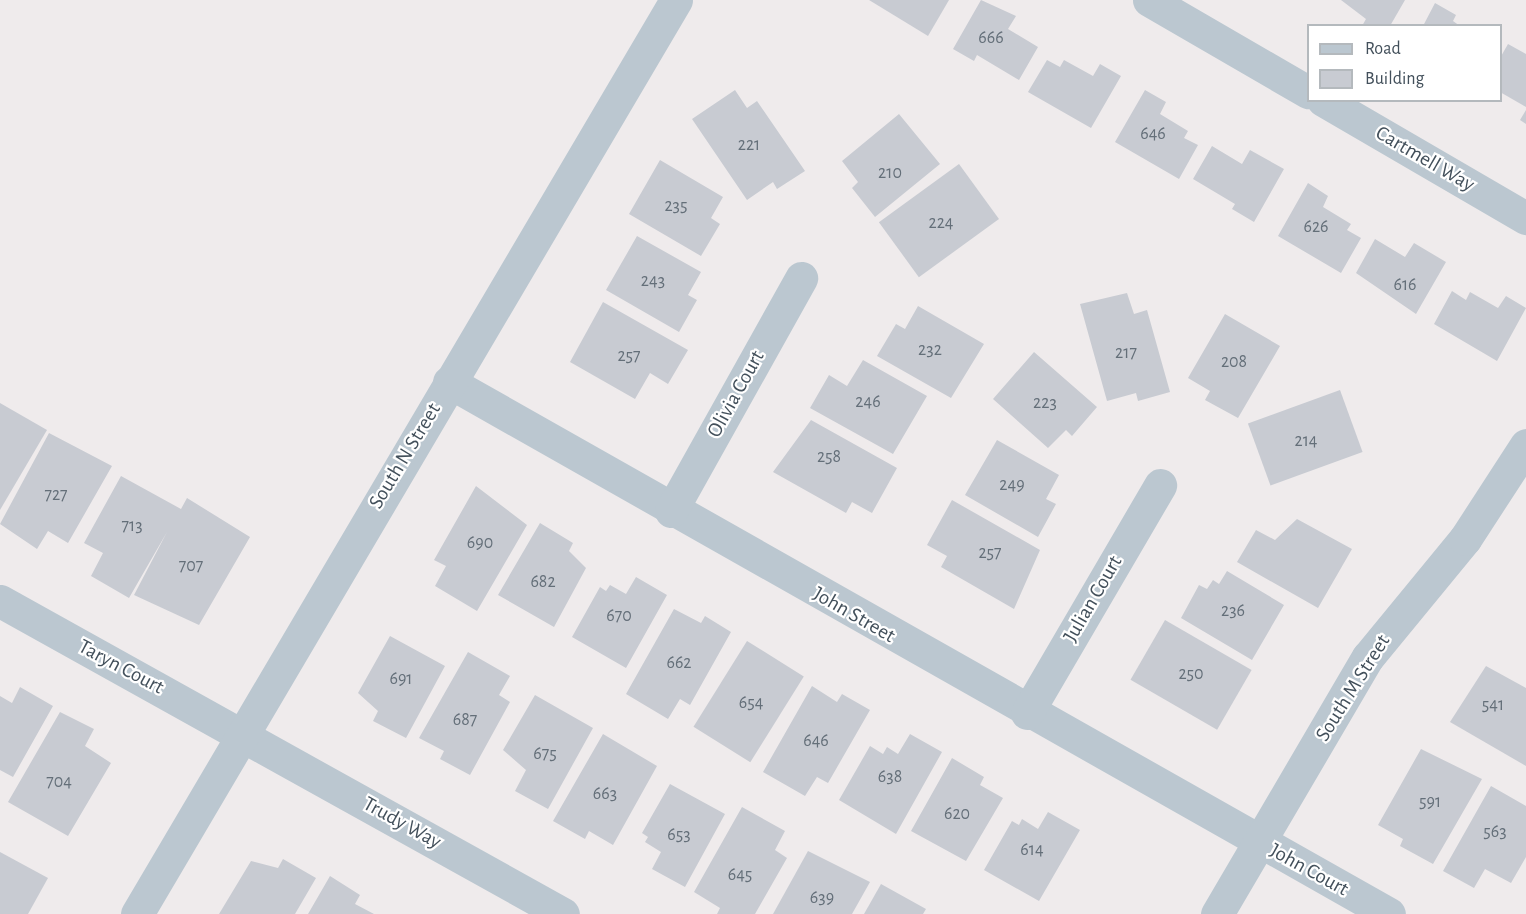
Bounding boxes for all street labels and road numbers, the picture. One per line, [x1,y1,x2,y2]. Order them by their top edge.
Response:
street label: Cartmell Way [1371,121,1479,197]
street label: Olivia Court [702,346,770,442]
street label: South N Street [364,399,446,513]
street label: Julian Court [1058,551,1128,647]
street label: John Street [808,581,900,649]
street label: South M Street [1310,630,1396,746]
street label: Taryn Court [74,634,168,700]
street label: Trudy Way [358,791,446,855]
street label: John Court [1265,838,1353,902]

